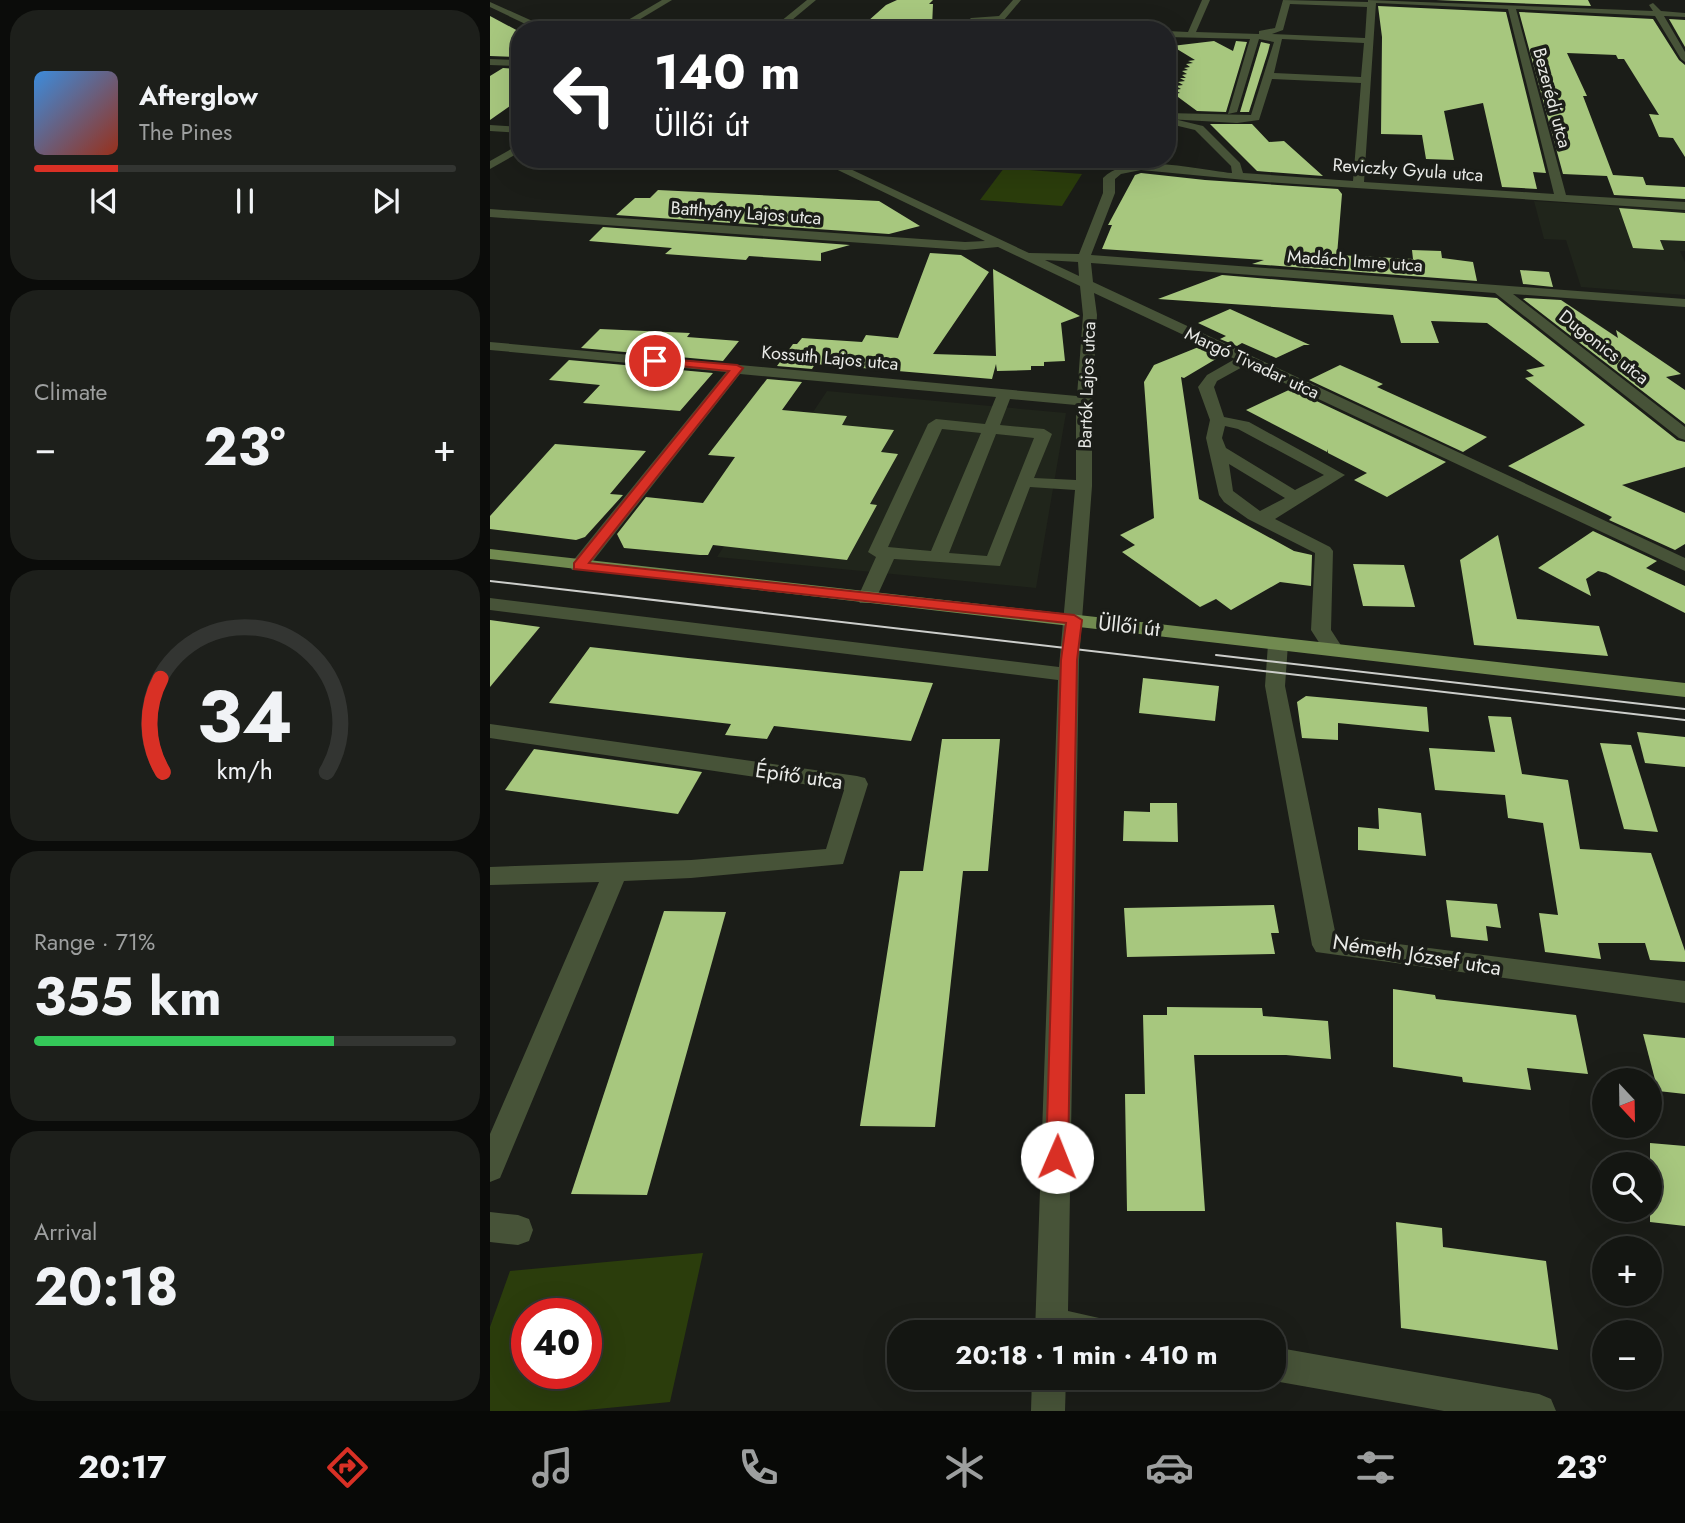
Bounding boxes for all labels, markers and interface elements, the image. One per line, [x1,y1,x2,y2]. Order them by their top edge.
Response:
text: 140 m [654,37,800,107]
street label: Bezerédi utca [1526,45,1578,151]
icon: left [539,49,630,140]
text: Afterglow [139,77,258,115]
text: Üllői út [654,102,749,148]
text: The Pines [139,115,232,149]
street label: Reviczky Gyula utca [1332,152,1484,188]
icon: previous [85,182,123,220]
icon: pause [226,182,264,220]
icon: next [367,182,405,220]
street label: Batthyány Lajos utca [670,195,822,231]
street label: Madách Imre utca [1286,243,1424,279]
street label: Dugonics utca [1553,303,1655,391]
street label: Margó Tivadar utca [1180,320,1324,406]
street label: Bartók Lajos utca [1072,321,1102,449]
pin [625,331,685,391]
street label: Kossuth Lajos utca [760,339,900,377]
icon: arrive [636,342,674,380]
text: Climate [34,375,107,409]
text: 23° [204,409,285,485]
text: − [34,420,56,475]
text: + [433,420,456,475]
street label: Üllői út [1097,608,1161,644]
text: 34 [197,664,293,769]
text: km/h [217,751,273,787]
street label: Építő utca [753,755,845,797]
text: Range · 71% [34,925,155,959]
street label: Németh József utca [1331,927,1503,983]
text: 355 km [34,959,222,1035]
north arrow [1592,1068,1662,1138]
map controls [1592,1068,1662,1390]
position arrow [1020,1120,1094,1194]
button: search [1592,1152,1662,1222]
text: Arrival [34,1215,97,1249]
button: + [1592,1236,1662,1306]
text: 20:18 [34,1249,178,1325]
speed limit sign: 40 [511,1298,602,1389]
button: − [1592,1320,1662,1390]
text: 20:18 · 1 min · 410 m [955,1336,1218,1374]
icon: directions [323,1443,372,1492]
icon: music [528,1443,577,1492]
icon: phone [734,1443,783,1492]
icon: climate [940,1443,989,1492]
icon: car [1145,1443,1194,1492]
icon: filters [1351,1443,1400,1492]
text: 20:17 [78,1444,166,1490]
text: 23° [1556,1444,1607,1490]

